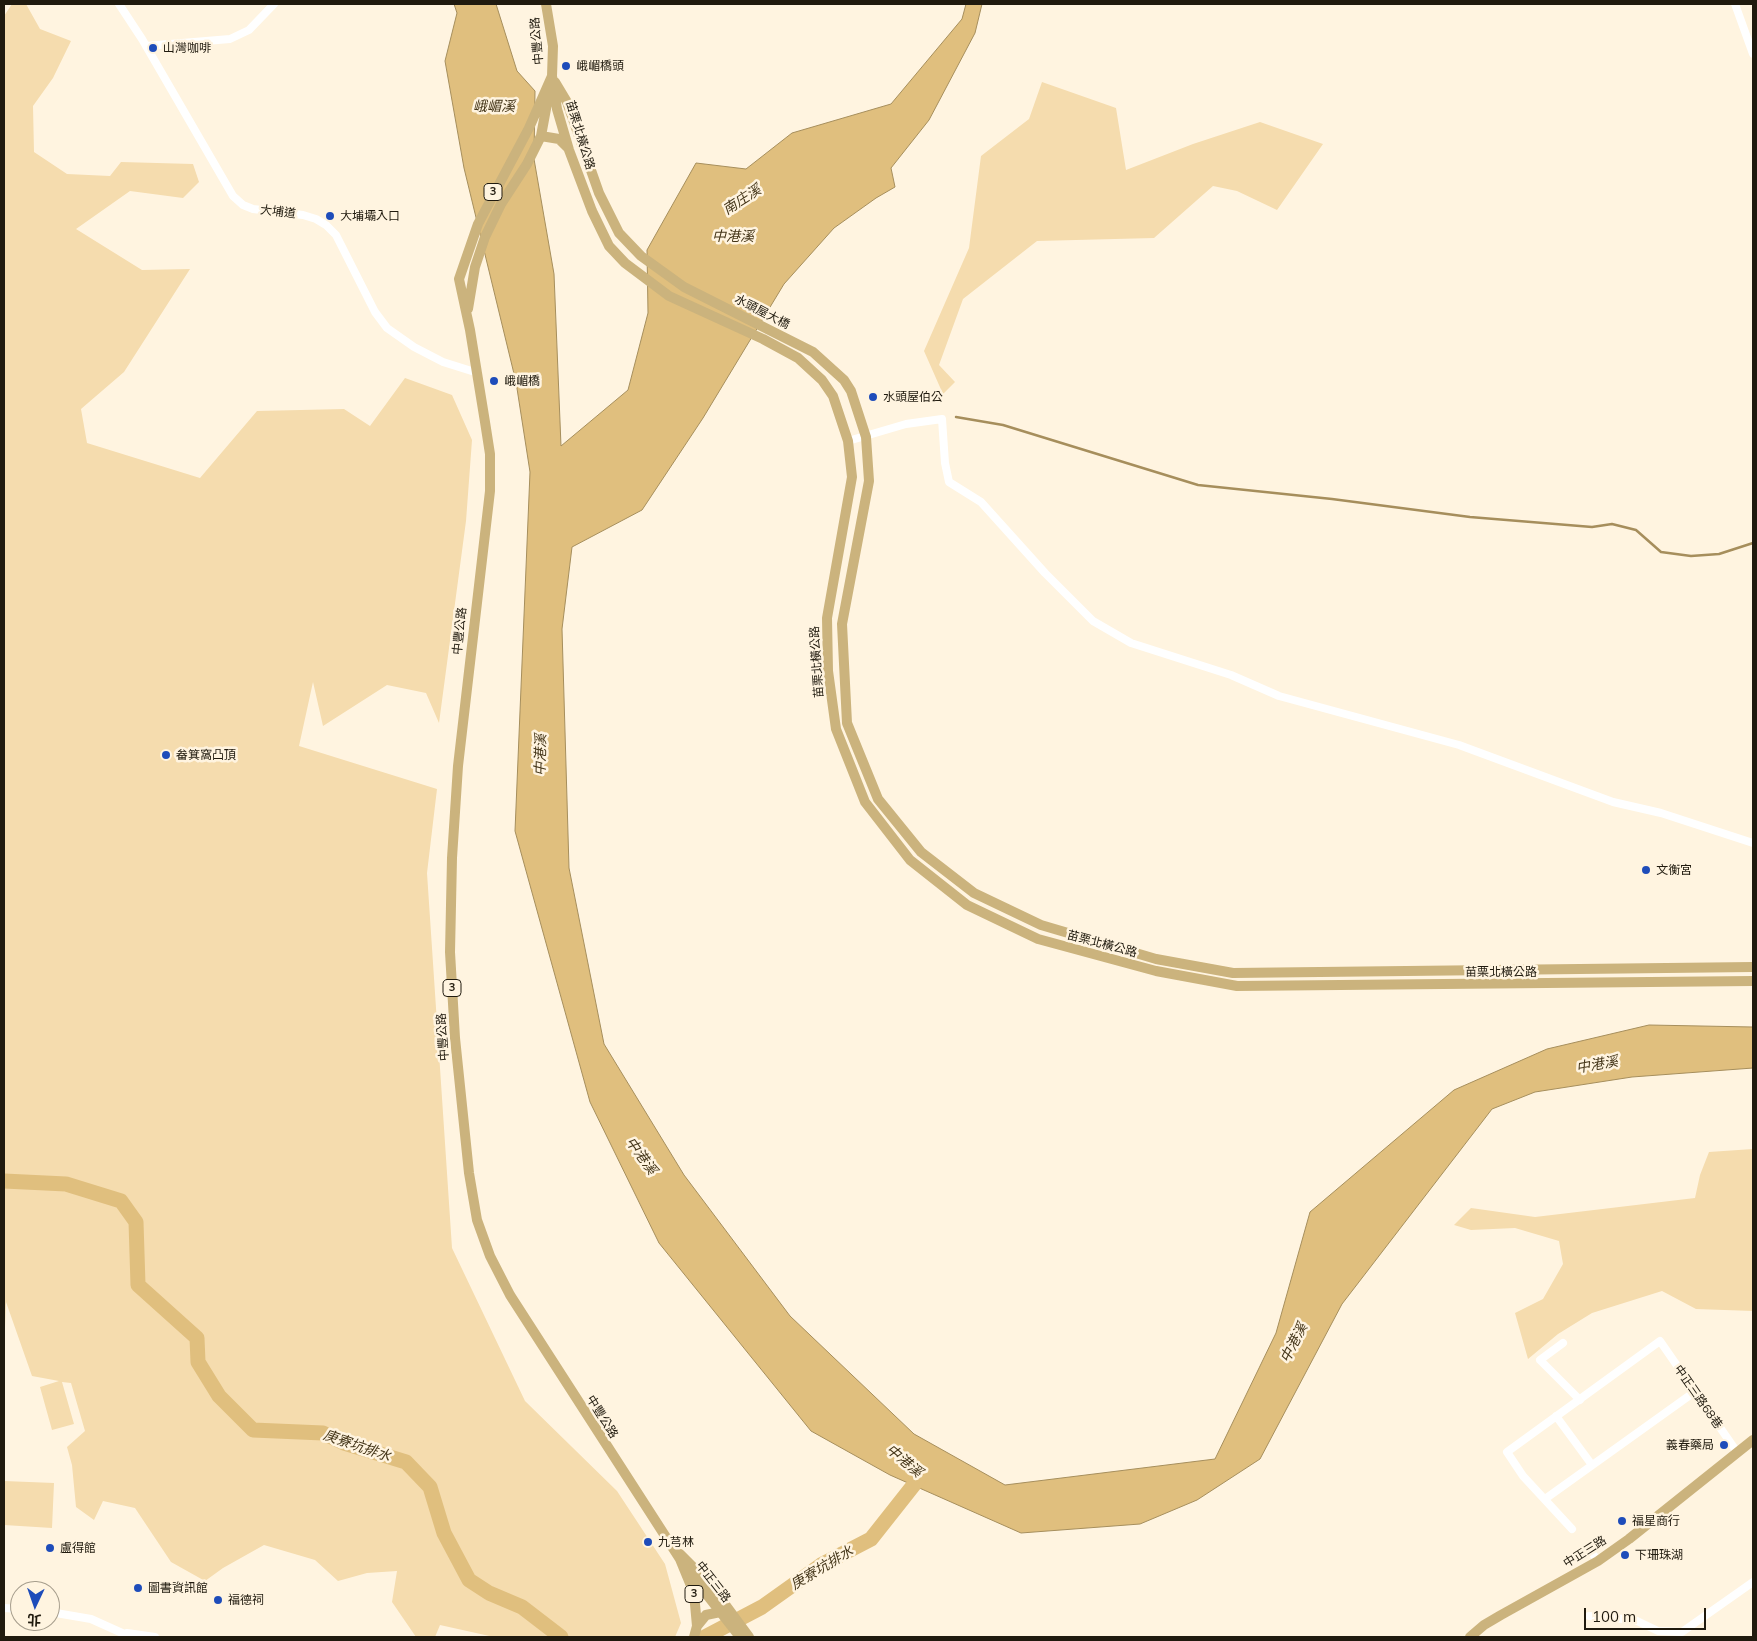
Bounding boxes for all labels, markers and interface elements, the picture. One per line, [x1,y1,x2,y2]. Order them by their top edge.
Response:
street label: 中豐公路 [528,16,546,66]
place label: 山灣咖啡 [163,41,211,55]
marker: 山灣咖啡 [147,42,159,54]
place label: 峨嵋橋頭 [576,59,624,73]
marker: 峨嵋橋頭 [560,60,572,72]
street label: 苗栗北橫公路 [563,98,597,172]
water label: 峨嵋溪 [473,99,515,115]
water label: 南庄溪 [720,182,764,218]
road number: 3 [484,183,502,200]
street label: 大埔道 [259,203,297,221]
place label: 大埔壩入口 [340,209,400,223]
marker: 大埔壩入口 [324,210,336,222]
water label: 中港溪 [712,229,754,245]
street label: 水頭屋大橋 [732,292,792,332]
place label: 峨嵋橋 [504,374,540,388]
marker: 峨嵋橋 [488,375,500,387]
place label: 水頭屋伯公 [883,390,943,404]
marker: 水頭屋伯公 [867,391,879,403]
street label: 中豐公路 [450,606,470,656]
street label: 苗栗北橫公路 [807,626,827,698]
water label: 中港溪 [532,734,550,776]
place label: 畚箕窩凸頂 [176,748,236,762]
marker: 畚箕窩凸頂 [160,749,172,761]
place label: 文衡宮 [1656,863,1692,877]
marker: 文衡宮 [1640,864,1652,876]
street label: 苗栗北橫公路 [1065,928,1139,960]
street label: 苗栗北橫公路 [1465,965,1537,979]
road number: 3 [443,980,461,996]
street label: 中豐公路 [434,1013,452,1061]
water label: 中港溪 [1575,1053,1619,1077]
water label: 中港溪 [622,1134,660,1178]
water label: 中港溪 [1277,1320,1311,1366]
street label: 中正三路68巷 [1671,1362,1725,1432]
street label: 中豐公路 [583,1393,621,1441]
water label: 庚寮坑排水 [321,1427,393,1465]
place label: 義春藥局 [1666,1438,1714,1452]
marker: 義春藥局 [1718,1439,1730,1451]
water label: 中港溪 [883,1441,925,1481]
place label: 福星商行 [1632,1514,1680,1528]
marker: 福星商行 [1616,1515,1628,1527]
street label: 中正三路 [1561,1533,1609,1571]
place label: 九芎林 [658,1535,694,1549]
marker: 九芎林 [642,1536,654,1548]
place label: 盧得館 [60,1541,96,1555]
marker: 盧得館 [44,1542,56,1554]
water label: 庚寮坑排水 [788,1543,856,1593]
place label: 下珊珠湖 [1635,1548,1683,1562]
marker: 下珊珠湖 [1619,1549,1631,1561]
street label: 中正三路 [693,1559,733,1605]
north arrow [10,1581,60,1631]
place label: 圖書資訊館 [148,1581,208,1595]
marker: 圖書資訊館 [132,1582,144,1594]
road number: 3 [685,1586,703,1602]
place label: 福德祠 [228,1593,264,1607]
marker: 福德祠 [212,1594,224,1606]
scale bar [1587,1598,1710,1630]
text: 100 m [1592,1607,1636,1626]
text: 北 [27,1611,42,1629]

